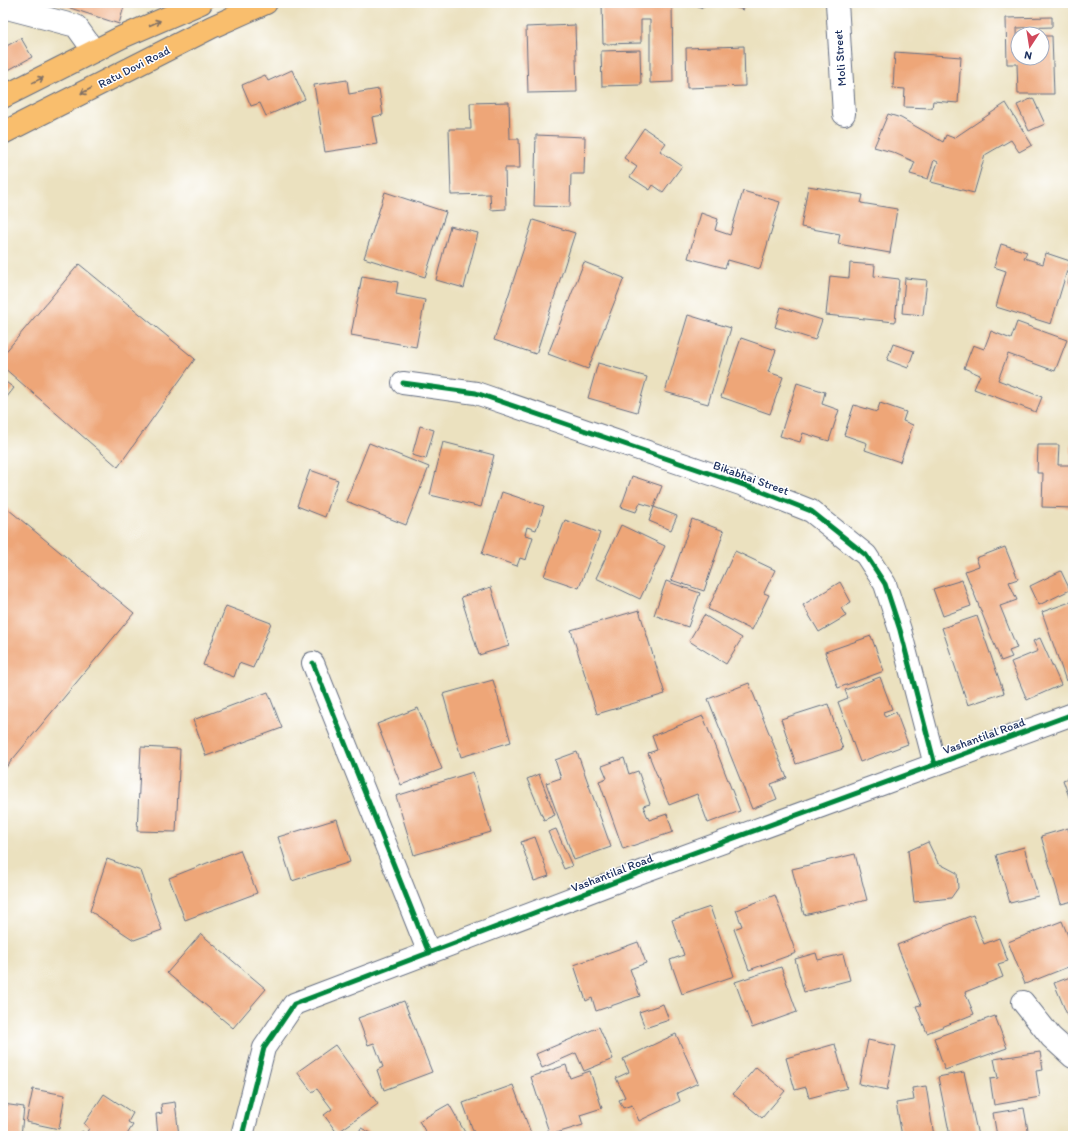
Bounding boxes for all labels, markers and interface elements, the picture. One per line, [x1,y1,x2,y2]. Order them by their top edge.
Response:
one-way arrow [149,19,161,26]
north arrow [1010,26,1050,66]
street label: Moli Street [831,29,849,87]
street label: Ratu Dovi Road [96,43,173,91]
text: N [1023,48,1033,62]
one-way arrow [32,75,44,83]
one-way arrow [80,88,92,95]
street label: Bikabhai Street [711,458,791,498]
street label: Vashantilal Road [941,715,1027,757]
street label: Vashantilal Road [569,851,655,895]

